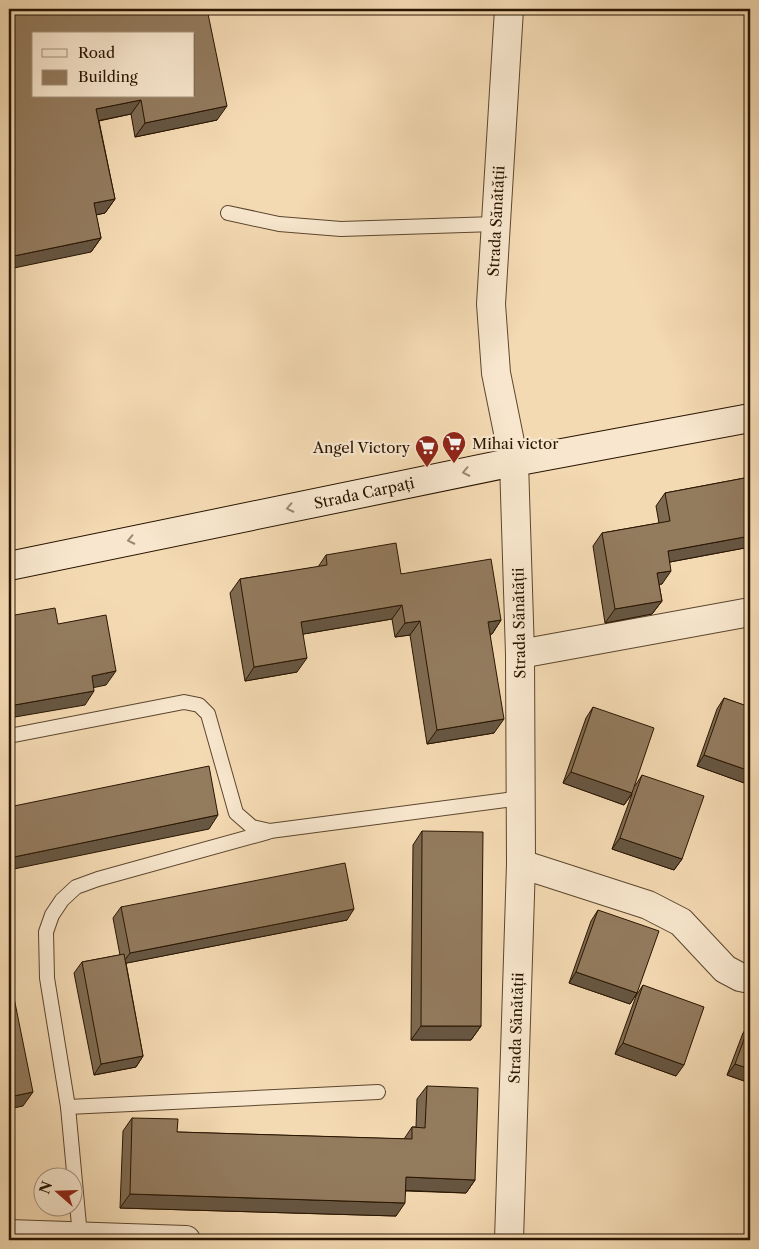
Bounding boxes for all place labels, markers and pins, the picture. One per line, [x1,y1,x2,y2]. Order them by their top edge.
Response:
supermarket icon: Mihai victor [441,430,467,464]
supermarket icon: Angel Victory [414,434,440,468]
place label: Mihai victor [472,434,559,453]
place label: Angel Victory [312,438,411,457]

